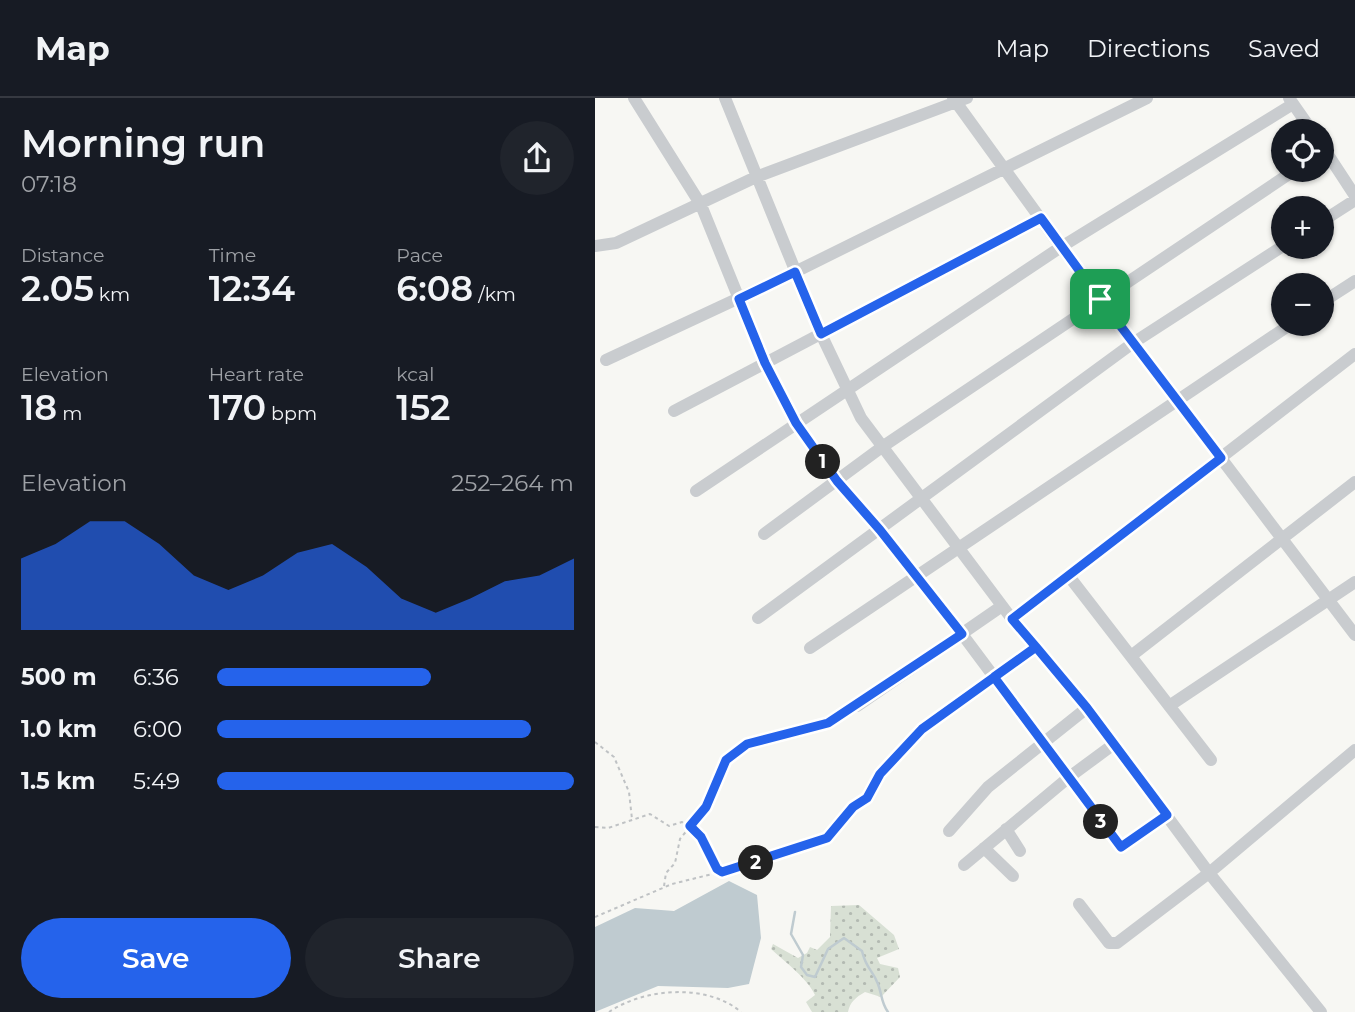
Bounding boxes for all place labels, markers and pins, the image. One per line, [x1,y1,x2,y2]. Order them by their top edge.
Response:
pin [1070,269,1130,329]
pin: 1 [805,444,841,480]
pin: 3 [1084,804,1119,840]
pin: 2 [739,846,773,880]

